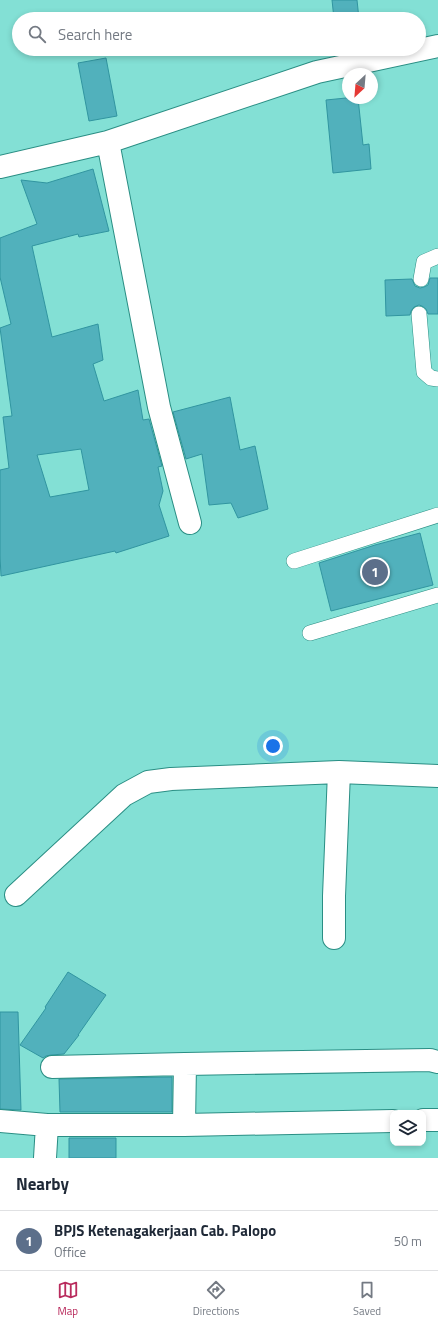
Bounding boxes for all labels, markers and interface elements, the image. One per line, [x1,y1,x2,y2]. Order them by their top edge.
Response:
search box [12,12,426,56]
icon: search [26,23,48,45]
text: Search here [58,23,132,46]
north arrow [342,68,378,104]
pin: 1 [362,557,388,587]
your location [263,736,283,756]
map controls [390,1110,426,1146]
button: layers [390,1110,426,1146]
text: Nearby [16,1171,69,1197]
text: BPJS Ketenagakerjaan Cab. Palopo [54,1219,276,1242]
text: 1 [25,1231,33,1251]
text: 50 m [394,1231,422,1251]
text: Office [54,1242,86,1262]
tab: Map [57,1279,79,1319]
tab: Directions [193,1279,239,1319]
tab: Saved [353,1279,381,1319]

